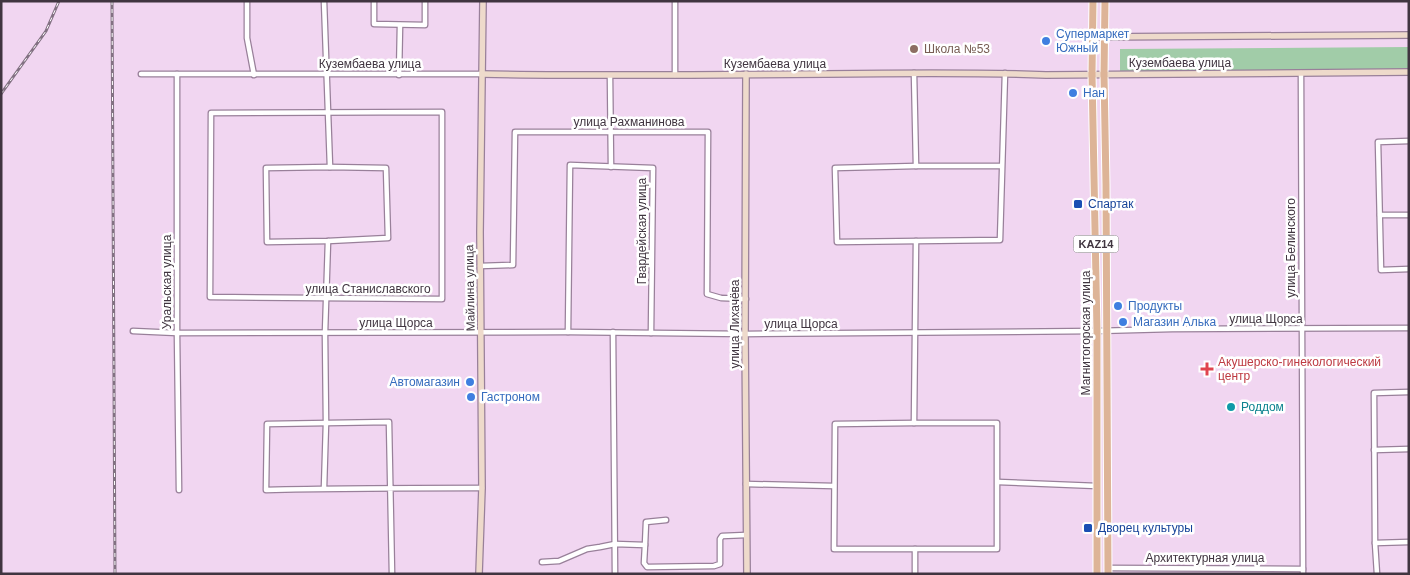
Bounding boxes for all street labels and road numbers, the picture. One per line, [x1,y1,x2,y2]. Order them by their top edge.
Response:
street label: Кузембаева улица [1129,56,1231,70]
street label: Кузембаева улица [319,57,421,71]
street label: Кузембаева улица [724,57,826,71]
street label: улица Рахманинова [573,115,685,129]
street label: Гвардейская улица [635,177,649,284]
street label: улица Белинского [1284,198,1298,298]
street label: Уральская улица [160,234,174,329]
road number: KAZ14 [1074,235,1118,252]
street label: Майлина улица [462,244,478,332]
street label: Магнитогорская улица [1079,270,1093,396]
street label: улица Лихачёва [728,279,742,369]
street label: улица Станиславского [305,282,431,296]
street label: улица Щорса [1229,312,1303,326]
street label: улица Щорса [359,316,433,330]
street label: улица Щорса [764,317,838,331]
street label: Архитектурная улица [1146,551,1265,565]

